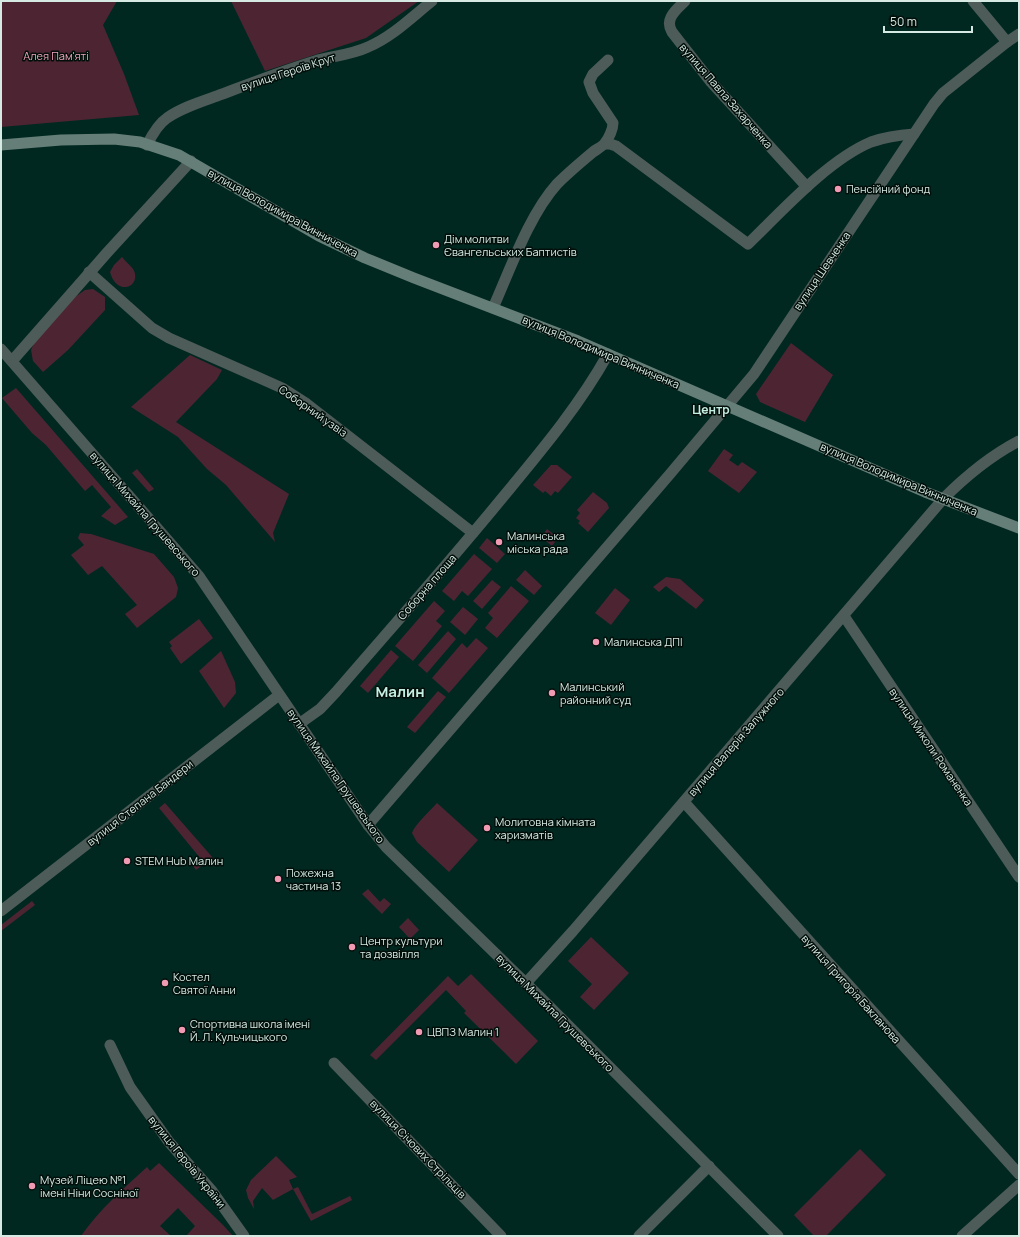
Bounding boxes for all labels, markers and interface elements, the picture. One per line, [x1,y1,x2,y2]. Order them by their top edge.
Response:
scale bar [884,8,972,34]
text: 50 m [890,13,917,30]
street label: вулиця Павла Захарченка [677,40,776,151]
park label: Алея Пам'яті [23,48,89,63]
street label: вулиця Героїв Крут [239,49,337,94]
street label: вулиця Володимира Винниченка [205,165,361,260]
place label: Пенсійний фонд [846,181,930,196]
marker: Пенсійний фонд [833,184,843,194]
street label: вулиця Шевченка [790,228,854,313]
place label: Дім молитви Євангельських Баптистів [444,231,577,259]
marker: Дім молитви Євангельських Баптистів [431,240,441,250]
street label: вулиця Володимира Винниченка [520,312,682,392]
street label: Соборний узвіз [276,381,351,440]
district label: Центр [692,401,730,418]
street label: вулиця Володимира Винниченка [818,439,980,519]
street label: вулиця Михайла Грушевського [87,448,204,580]
place label: Малинська міська рада [507,528,568,556]
marker: Малинська міська рада [494,537,504,547]
street label: Соборна площа [394,551,459,623]
place label: Малинська ДПІ [604,634,682,649]
marker: Малинська ДПІ [591,637,601,647]
place label: Малинський районний суд [560,679,632,707]
district label: Малин [376,681,425,702]
street label: вулиця Валерія Залужного [684,684,787,799]
street label: вулиця Миколи Романенка [886,685,977,809]
marker: Малинський районний суд [547,688,557,698]
street label: вулиця Михайла Грушевського [284,706,389,846]
street label: вулиця Степана Бандери [83,756,196,849]
place label: Молитовна кімната харизматів [495,814,596,842]
marker: Молитовна кімната харизматів [482,823,492,833]
place label: STEM Hub Малин [135,853,223,868]
marker: STEM Hub Малин [122,856,132,866]
place label: Пожежна частина 13 [286,865,341,893]
marker: Пожежна частина 13 [273,874,283,884]
street label: вулиця Григорія Бакланова [798,931,904,1046]
place label: Центр культури та дозвілля [360,933,442,961]
marker: Центр культури та дозвілля [347,942,357,952]
street label: вулиця Михайла Грушевського [493,951,618,1075]
place label: Костел Святої Анни [173,969,236,997]
marker: Костел Святої Анни [160,978,170,988]
place label: Спортивна школа імені Й. Л. Кульчицького [190,1016,310,1044]
place label: ЦВПЗ Малин 1 [427,1024,499,1039]
marker: Спортивна школа імені Й. Л. Кульчицького [177,1025,187,1035]
marker: ЦВПЗ Малин 1 [414,1027,424,1037]
street label: вулиця Січових Стрільців [367,1096,470,1201]
street label: вулиця Героїв України [146,1112,229,1211]
place label: Музей Ліцею №1 імені Ніни Сосніної [40,1172,138,1200]
marker: Музей Ліцею №1 імені Ніни Сосніної [27,1181,37,1191]

